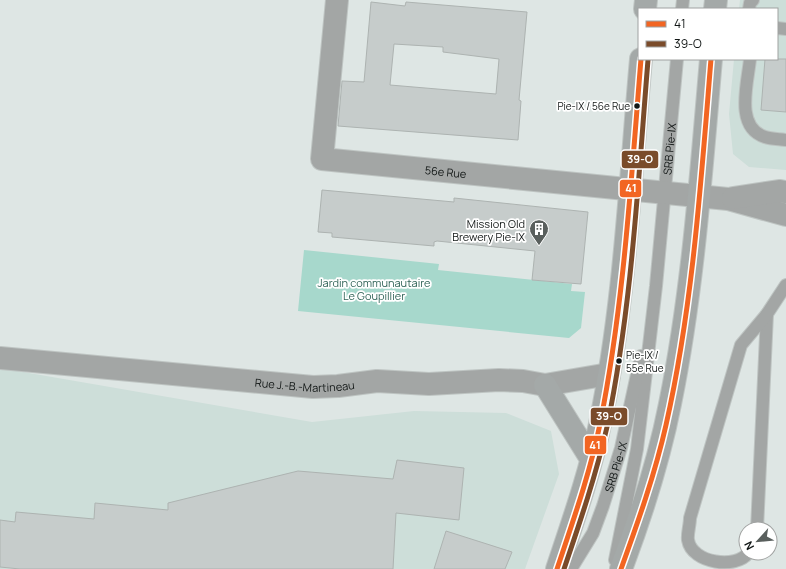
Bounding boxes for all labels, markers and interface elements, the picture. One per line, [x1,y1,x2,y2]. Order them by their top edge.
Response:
legend [638,8,778,60]
text: 41 [674,15,686,32]
text: 39-O [674,35,702,52]
place label: Pie-IX / 56e Rue [557,99,630,113]
marker: Pie-IX / 56e Rue [632,101,642,111]
street label: SRB Pie-IX [659,122,679,176]
line badge: 39-O [621,150,659,169]
text: 39-O [627,151,653,166]
street label: 56e Rue [424,162,468,181]
line badge: 41 [619,179,642,198]
text: 41 [625,180,637,195]
place label: Mission Old Brewery Pie-IX [452,216,525,244]
building icon: Mission Old Brewery Pie-IX [528,218,550,246]
park label: Jardin communautaire Le Goupillier [317,275,431,303]
place label: Pie-IX / 55e Rue [626,348,664,375]
marker: Pie-IX / 55e Rue [614,356,624,366]
street label: Rue J.-B.-Martineau [254,374,355,395]
line badge: 39-O [590,407,628,426]
text: 39-O [596,408,622,423]
line badge: 41 [584,435,607,455]
text: 41 [589,437,601,452]
street label: SRB Pie-IX [600,440,630,494]
north arrow [738,521,778,561]
text: N [740,539,757,553]

